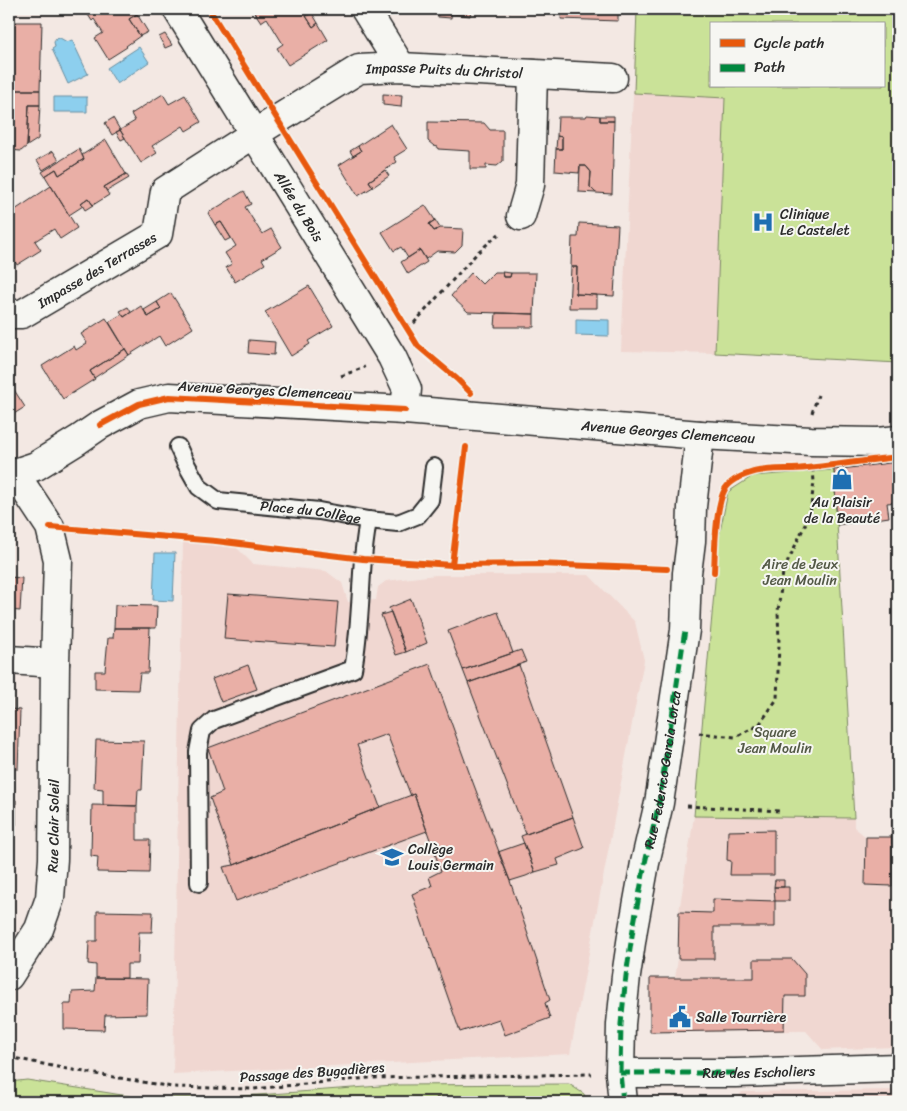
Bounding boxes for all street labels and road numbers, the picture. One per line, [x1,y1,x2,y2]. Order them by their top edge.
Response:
street label: Impasse Puits du Christol [364,55,524,86]
street label: Allée du Bois [266,165,330,248]
street label: Impasse des Terrasses [32,225,162,316]
street label: Avenue Georges Clemenceau [176,373,353,408]
street label: Avenue Georges Clemenceau [579,413,756,451]
street label: Place du Collège [259,493,363,531]
street label: Rue Federico Garcia Lorca [637,688,689,851]
street label: Rue Clair Soleil [40,778,67,873]
street label: Passage des Bugadières [239,1055,386,1090]
street label: Rue des Escholiers [703,1059,816,1086]

